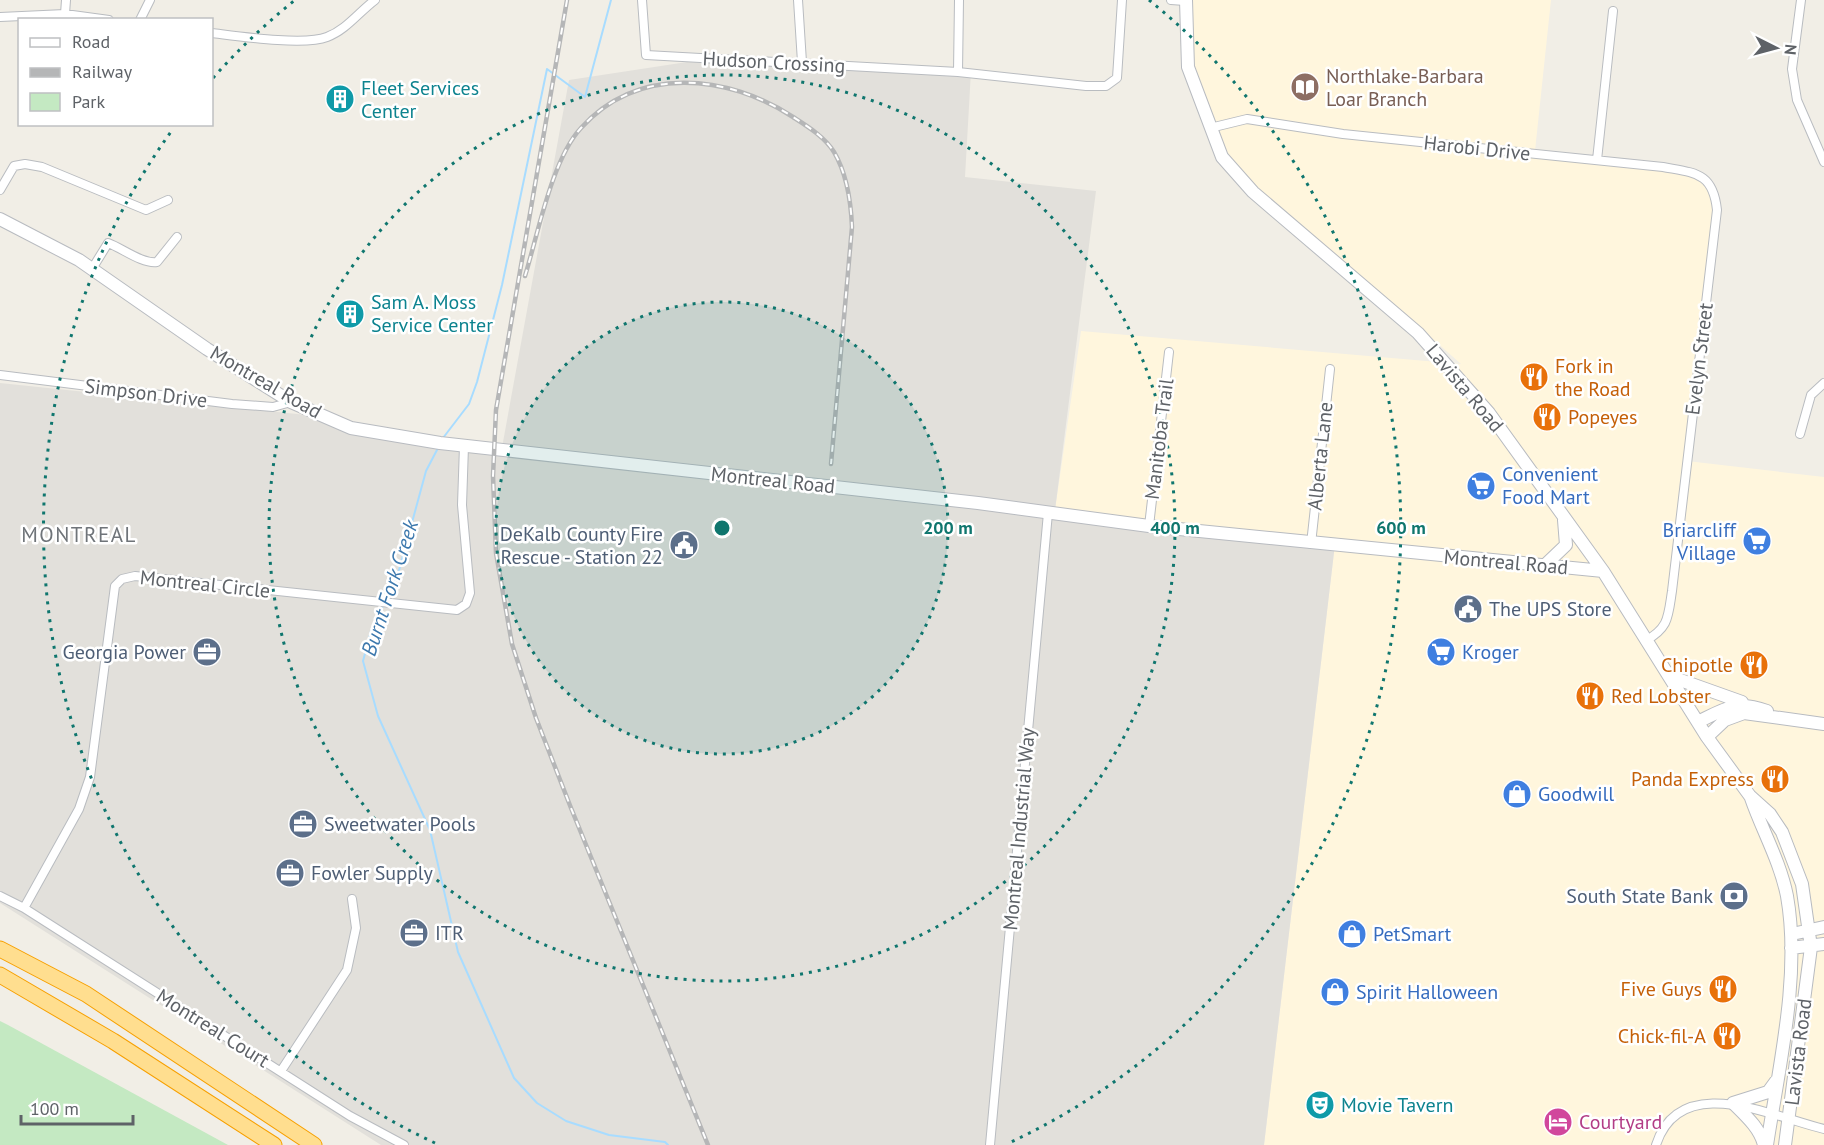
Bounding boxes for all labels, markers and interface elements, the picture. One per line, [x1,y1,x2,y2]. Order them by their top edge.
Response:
legend [18,18,213,126]
north arrow [1746,18,1806,78]
text: Road [72,30,110,53]
text: N [1780,43,1801,56]
street label: Hudson Crossing [702,45,846,79]
text: Railway [72,60,133,83]
place label: Northlake-Barbara Loar Branch [1326,63,1484,112]
library icon: Northlake-Barbara Loar Branch [1289,71,1321,103]
place label: Fleet Services Center [361,75,479,124]
building icon: Fleet Services Center [324,83,356,115]
text: Park [72,90,105,113]
street label: Harobi Drive [1422,129,1532,167]
place label: Sam A. Moss Service Center [371,289,493,338]
building icon: Sam A. Moss Service Center [334,298,366,330]
street label: Evelyn Street [1679,301,1719,417]
street label: Lavista Road [1420,338,1510,438]
street label: Montreal Road [206,340,326,424]
place label: Fork in the Road [1555,353,1631,402]
restaurant icon: Fork in the Road [1518,361,1550,393]
street label: Simpson Drive [83,373,209,413]
street label: Manitoba Trail [1139,377,1179,501]
street label: Alberta Lane [1301,400,1339,512]
restaurant icon: Popeyes [1531,401,1563,433]
place label: Popeyes [1568,404,1637,430]
street label: Montreal Road [710,461,836,499]
place label: Convenient Food Mart [1502,461,1598,510]
supermarket icon: Convenient Food Mart [1465,470,1497,502]
water label: Burnt Fork Creek [355,515,425,659]
text: 200 m [923,516,973,539]
text: 400 m [1150,516,1200,539]
text: 600 m [1376,516,1426,539]
place label: Briarcliff Village [1662,517,1738,566]
centre of rings [712,518,732,538]
district label: MONTREAL [21,521,137,548]
place label: DeKalb County Fire Rescue - Station 22 [500,521,663,570]
supermarket icon: Briarcliff Village [1741,525,1773,557]
public building icon: DeKalb County Fire Rescue - Station 22 [668,529,700,561]
street label: Montreal Road [1443,544,1569,580]
street label: Montreal Circle [139,564,271,604]
public building icon: The UPS Store [1452,593,1484,625]
place label: The UPS Store [1489,596,1612,622]
office icon: Georgia Power [191,636,223,668]
supermarket icon: Kroger [1425,636,1457,668]
place label: Georgia Power [63,639,186,665]
place label: Kroger [1462,639,1519,665]
restaurant icon: Chipotle [1738,649,1770,681]
place label: Chipotle [1661,652,1733,678]
restaurant icon: Red Lobster [1574,680,1606,712]
place label: Red Lobster [1611,683,1711,709]
street label: Montreal Industrial Way [997,726,1041,932]
restaurant icon: Panda Express [1759,763,1791,795]
place label: Panda Express [1631,766,1754,792]
shop icon: Goodwill [1501,778,1533,810]
place label: Goodwill [1538,781,1614,807]
office icon: Sweetwater Pools [287,808,319,840]
place label: Sweetwater Pools [324,811,476,837]
office icon: Fowler Supply [274,857,306,889]
place label: Fowler Supply [311,860,434,886]
bank icon: South State Bank [1718,880,1750,912]
place label: South State Bank [1566,883,1713,909]
office icon: ITR [398,917,430,949]
shop icon: PetSmart [1336,918,1368,950]
place label: ITR [435,920,464,946]
place label: PetSmart [1373,921,1452,947]
restaurant icon: Five Guys [1707,973,1739,1005]
shop icon: Spirit Halloween [1319,976,1351,1008]
place label: Five Guys [1621,976,1702,1002]
place label: Spirit Halloween [1356,979,1498,1005]
street label: Montreal Court [152,983,275,1073]
street label: Lavista Road [1779,997,1817,1107]
restaurant icon: Chick-fil-A [1711,1020,1743,1052]
place label: Chick-fil-A [1618,1023,1706,1049]
scale bar [21,1088,134,1126]
theatre icon: Movie Tavern [1304,1089,1336,1121]
place label: Movie Tavern [1341,1092,1453,1118]
text: 100 m [30,1097,79,1120]
hotel icon: Courtyard [1542,1106,1574,1138]
place label: Courtyard [1579,1109,1662,1135]

